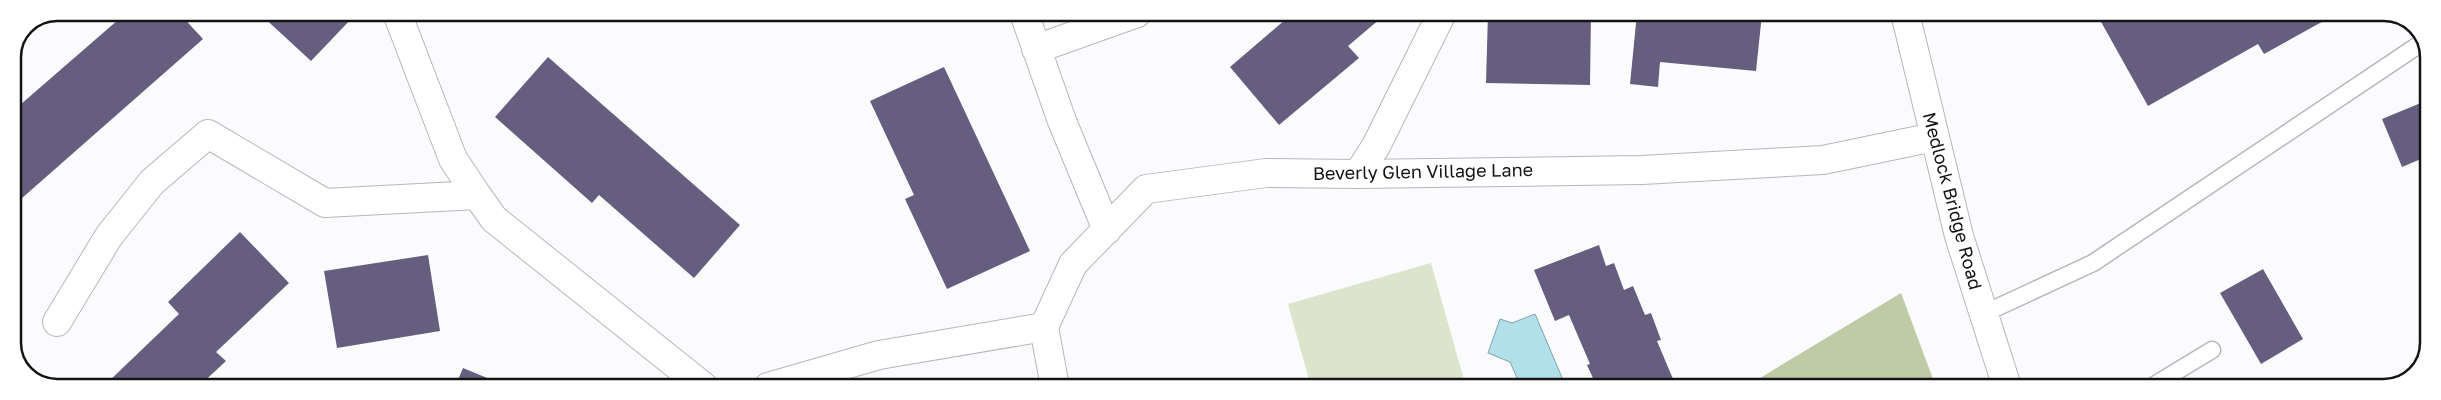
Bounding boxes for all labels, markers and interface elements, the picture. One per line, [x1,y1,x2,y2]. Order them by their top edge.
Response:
street label: Medlock Bridge Road [1919,110,1987,292]
street label: Beverly Glen Village Lane [1313,158,1533,184]

